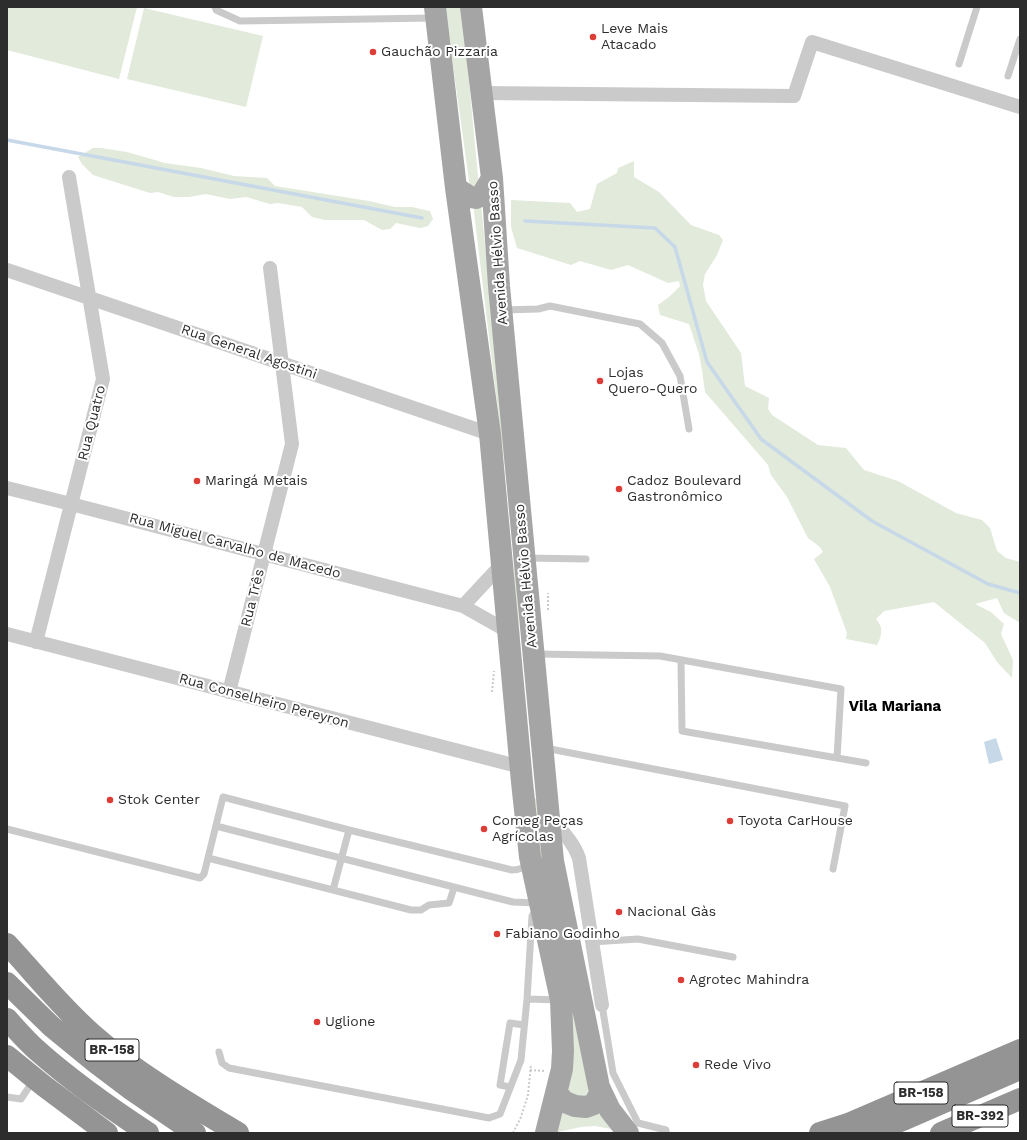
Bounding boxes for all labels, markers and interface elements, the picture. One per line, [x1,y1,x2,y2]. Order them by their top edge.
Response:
place label: Leve Mais Atacado [601,21,668,54]
marker: Leve Mais Atacado [588,32,598,42]
place label: Gauchão Pizzaria [381,44,498,60]
marker: Gauchão Pizzaria [368,47,378,57]
street label: Avenida Hélvio Basso [485,180,511,326]
street label: Rua General Agostini [179,321,319,383]
place label: Lojas Quero-Quero [608,365,697,398]
marker: Lojas Quero-Quero [595,376,605,386]
street label: Rua Quatro [75,384,109,462]
place label: Maringá Metais [205,473,308,489]
place label: Cadoz Boulevard Gastronômico [627,473,741,506]
marker: Maringá Metais [192,476,202,486]
marker: Cadoz Boulevard Gastronômico [614,484,624,494]
street label: Avenida Hélvio Basso [511,503,541,649]
street label: Rua Miguel Carvalho de Macedo [127,510,343,582]
street label: Rua Três [238,567,268,629]
street label: Rua Conselheiro Pereyron [177,670,351,732]
district label: Vila Mariana [849,698,941,716]
place label: Stok Center [118,792,200,808]
marker: Stok Center [105,795,115,805]
place label: Comeg Peças Agrícolas [492,813,583,846]
place label: Toyota CarHouse [738,813,853,829]
marker: Toyota CarHouse [725,816,735,826]
marker: Comeg Peças Agrícolas [479,824,489,834]
place label: Nacional Gàs [627,904,716,920]
marker: Nacional Gàs [614,907,624,917]
place label: Fabiano Godinho [505,926,620,942]
marker: Fabiano Godinho [492,929,502,939]
place label: Agrotec Mahindra [689,972,809,988]
marker: Agrotec Mahindra [676,975,686,985]
place label: Uglione [325,1014,375,1030]
marker: Uglione [312,1017,322,1027]
road number: BR-158 [85,1039,139,1061]
place label: Rede Vivo [704,1057,771,1073]
marker: Rede Vivo [691,1060,701,1070]
road number: BR-158 [894,1082,948,1104]
road number: BR-392 [952,1105,1008,1127]

